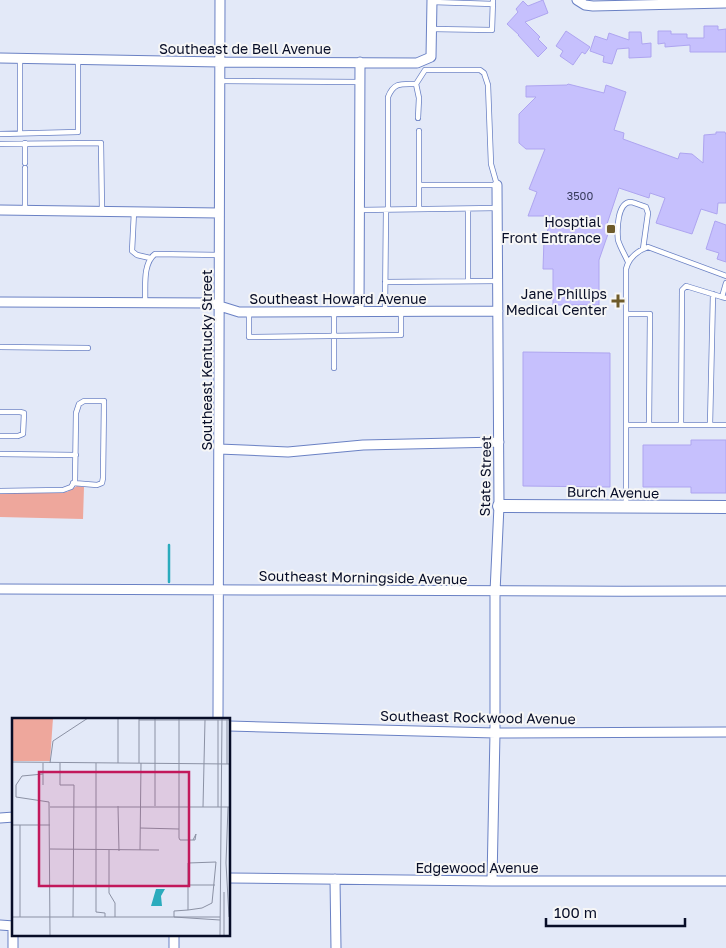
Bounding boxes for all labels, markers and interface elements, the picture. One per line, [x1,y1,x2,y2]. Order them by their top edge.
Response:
street label: Southeast de Bell Avenue [159,40,331,57]
house number: 3500 [567,189,593,202]
place label: Hosptial Front Entrance [501,213,601,246]
marker: Hosptial Front Entrance [605,223,617,235]
street label: Southeast Kentucky Street [198,269,215,451]
place label: Jane Phillips Medical Center [506,285,608,318]
street label: Southeast Howard Avenue [249,290,427,307]
marker: Jane Phillips Medical Center [611,294,625,308]
street label: State Street [476,435,494,517]
street label: Burch Avenue [567,483,659,501]
street label: Southeast Morningside Avenue [258,567,468,587]
street label: Southeast Rockwood Avenue [380,707,576,727]
inset map [12,718,230,936]
street label: Edgewood Avenue [415,859,539,876]
scale bar [546,896,685,928]
text: 100 m [554,903,597,921]

